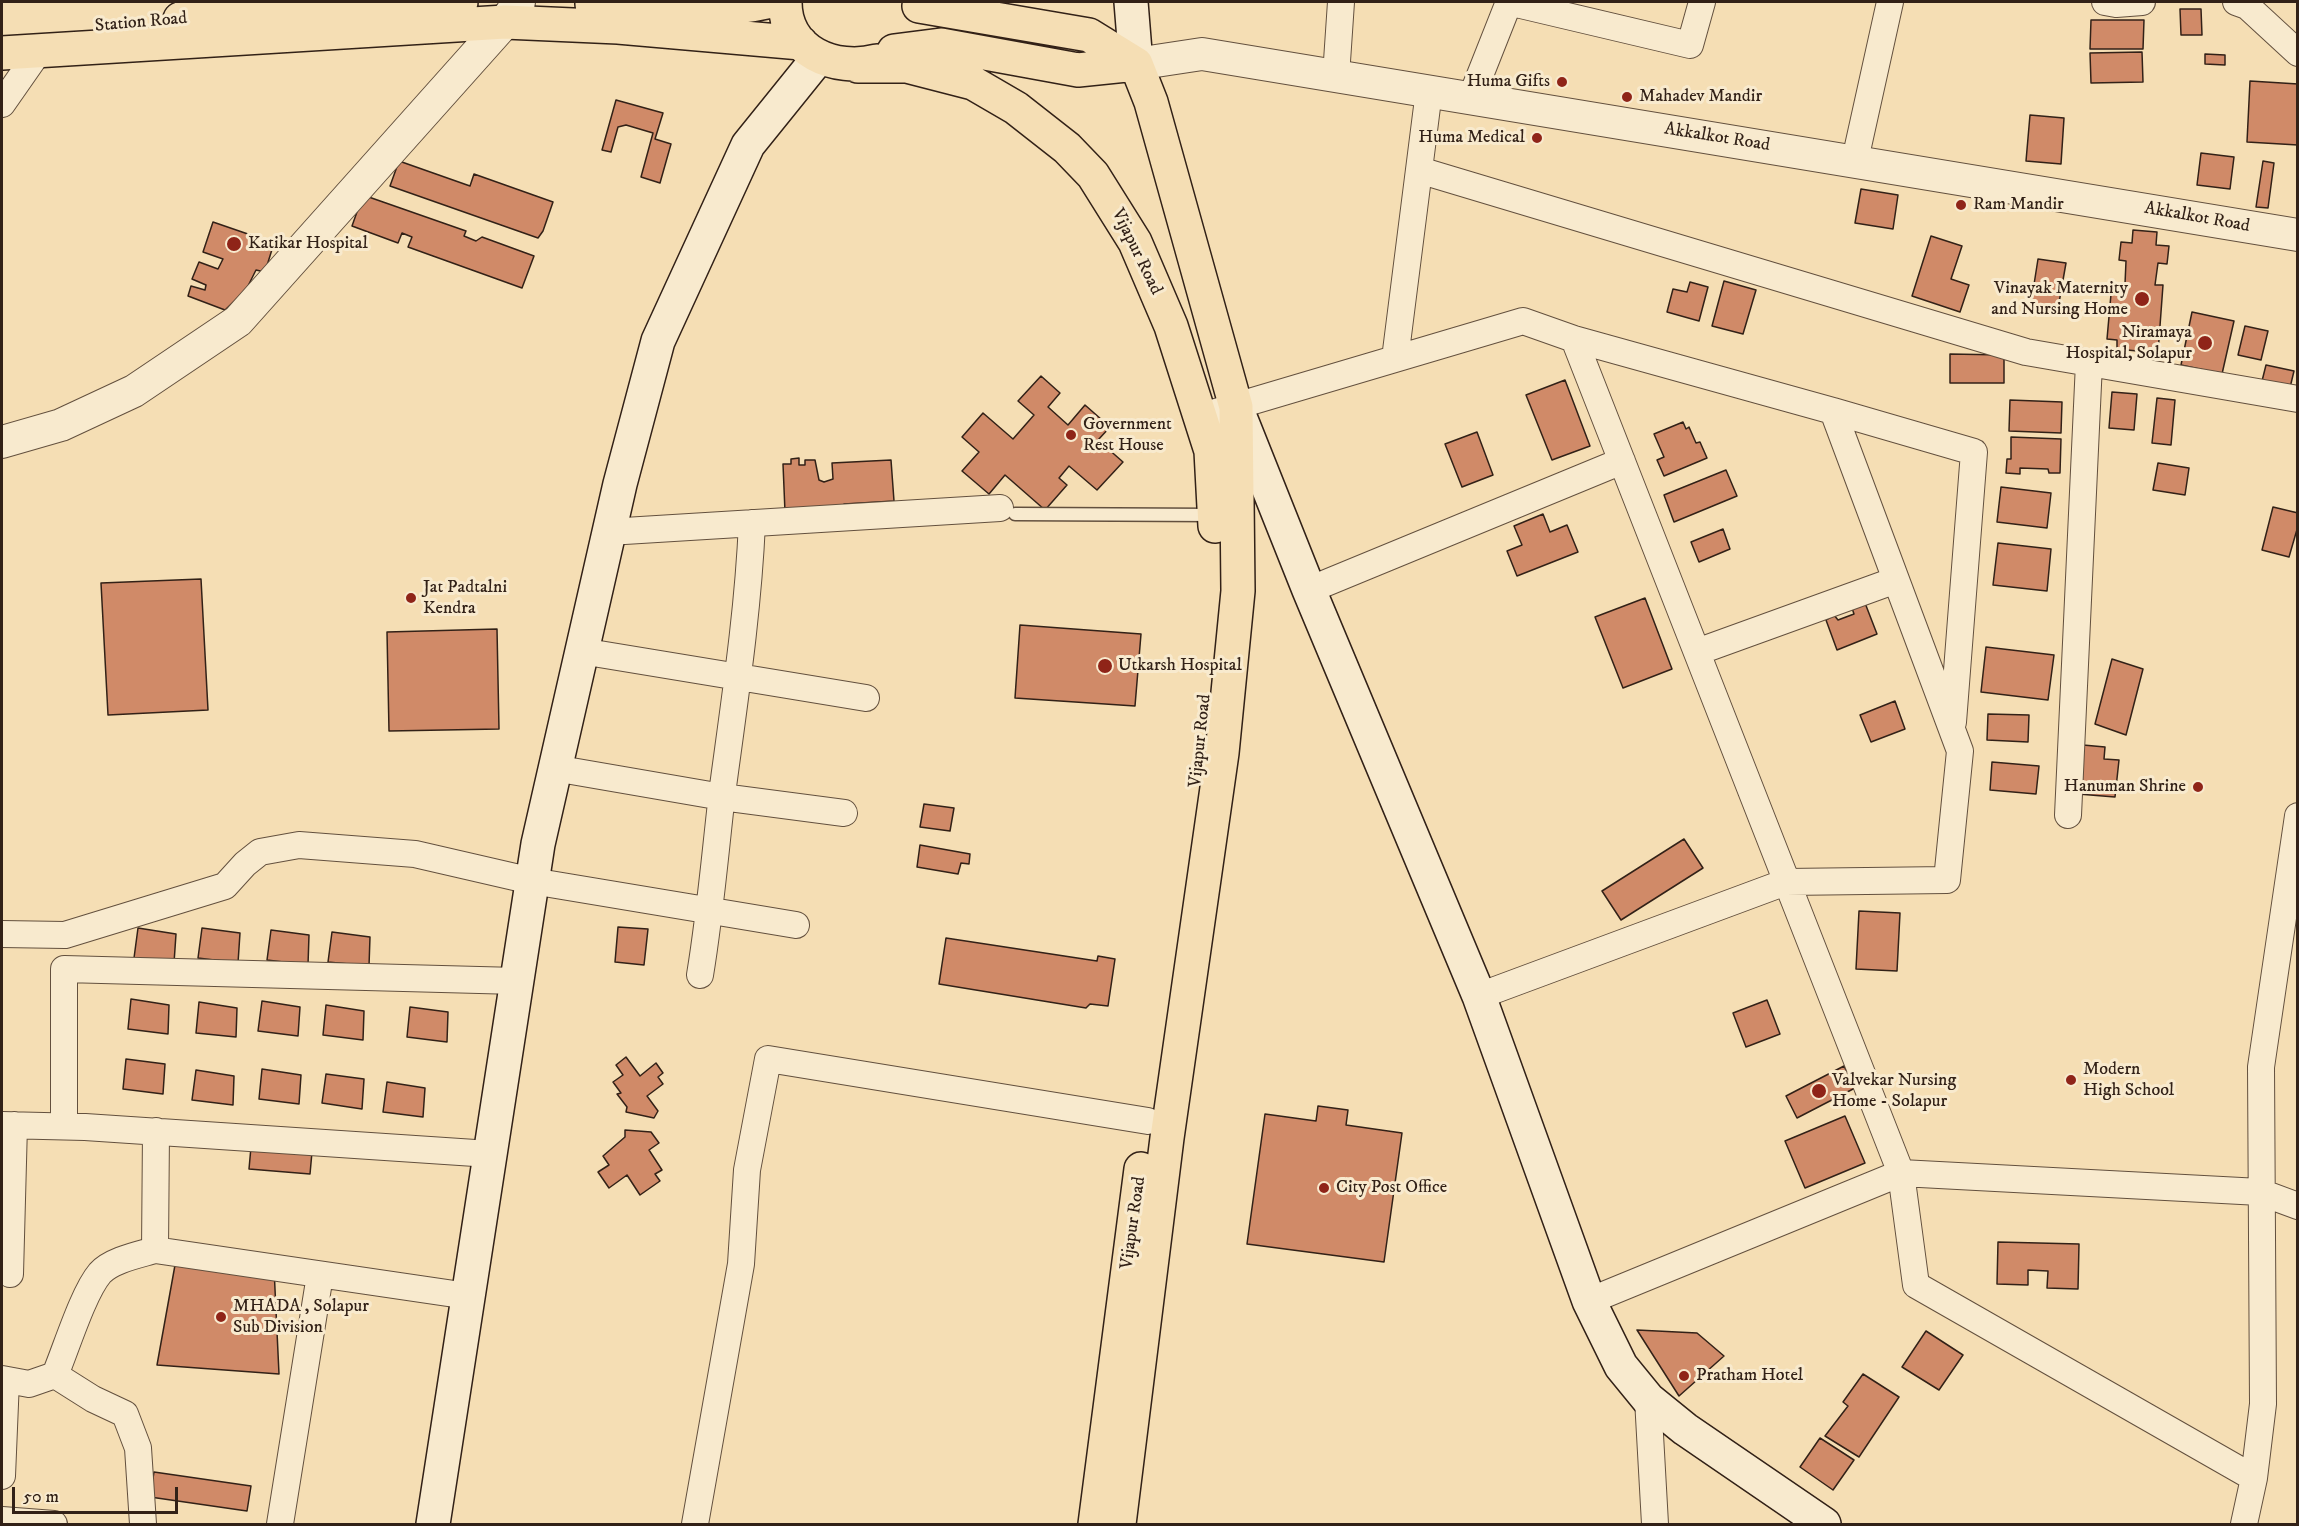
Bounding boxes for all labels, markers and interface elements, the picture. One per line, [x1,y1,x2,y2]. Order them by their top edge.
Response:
street label: Station Road [94,8,188,38]
place label: Huma Gifts [1467,71,1550,93]
marker: Huma Gifts [1555,75,1569,89]
place label: Mahadev Mandir [1639,86,1762,108]
marker: Mahadev Mandir [1620,90,1634,104]
street label: Akkalkot Road [1663,119,1771,157]
place label: Huma Medical [1418,127,1525,149]
marker: Huma Medical [1530,131,1544,145]
place label: Ram Mandir [1973,194,2064,216]
marker: Ram Mandir [1954,198,1968,212]
street label: Akkalkot Road [2143,198,2251,238]
street label: Vijapur Road [1106,205,1166,299]
place label: Katikar Hospital [248,233,368,255]
marker: Katikar Hospital [225,235,243,253]
place label: Vinayak Maternity and Nursing Home [1991,278,2128,320]
marker: Vinayak Maternity and Nursing Home [2133,290,2151,308]
place label: Niramaya Hospital, Solapur [2066,322,2192,364]
marker: Niramaya Hospital, Solapur [2196,334,2214,352]
place label: Government Rest House [1083,414,1172,456]
marker: Government Rest House [1064,428,1078,442]
place label: Jat Padtalni Kendra [423,577,507,620]
marker: Jat Padtalni Kendra [404,591,418,605]
place label: Utkarsh Hospital [1118,655,1242,677]
marker: Utkarsh Hospital [1096,657,1114,675]
street label: Vijapur Road [1185,693,1217,789]
place label: Hanuman Shrine [2064,776,2186,798]
marker: Hanuman Shrine [2191,780,2205,794]
place label: Modern High School [2083,1059,2174,1102]
place label: Valvekar Nursing Home - Solapur [1832,1070,1956,1112]
marker: Modern High School [2064,1073,2078,1087]
marker: Valvekar Nursing Home - Solapur [1810,1082,1828,1100]
street label: Vijapur Road [1117,1175,1151,1271]
place label: City Post Office [1336,1177,1447,1199]
marker: City Post Office [1317,1181,1331,1195]
place label: MHADA , Solapur Sub Division [233,1296,369,1338]
marker: MHADA , Solapur Sub Division [214,1310,228,1324]
place label: Pratham Hotel [1696,1365,1803,1387]
marker: Pratham Hotel [1677,1369,1691,1383]
scale bar [15,1475,182,1513]
text: 50 m [23,1486,59,1508]

